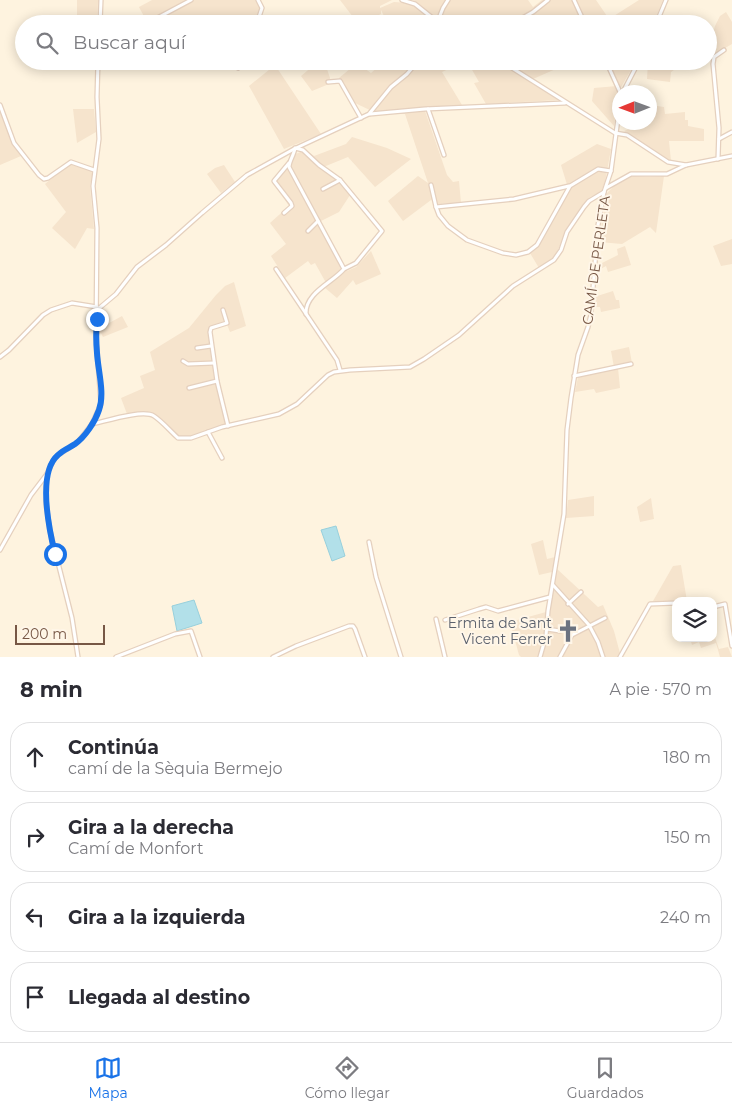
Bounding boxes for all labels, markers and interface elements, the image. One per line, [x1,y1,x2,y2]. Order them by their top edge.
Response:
search box [15,15,717,70]
icon: search [33,29,61,57]
text: Buscar aquí [73,31,186,54]
north arrow [612,85,657,130]
street label: CAMÍ DE PERLETA [578,193,614,326]
route end [86,308,109,331]
route start [44,543,67,566]
map controls [672,597,717,642]
button: layers [672,597,717,642]
place label: Ermita de Sant Vicent Ferrer [448,614,552,648]
church icon: Ermita de Sant Vicent Ferrer [555,618,581,644]
scale bar [15,622,105,645]
text: 200 m [22,625,67,643]
text: 8 min [20,677,83,702]
text: A pie · 570 m [609,680,712,699]
text: Continúa [68,736,159,759]
icon: ahead [21,743,49,771]
text: 180 m [663,748,711,767]
text: camí de la Sèquia Bermejo [68,759,283,778]
text: Gira a la derecha [68,816,234,839]
icon: right [21,823,49,851]
text: 150 m [664,828,711,847]
text: Camí de Monfort [68,839,203,858]
icon: left [21,903,49,931]
text: Gira a la izquierda [68,906,246,929]
text: 240 m [660,908,711,927]
icon: arrive [21,983,49,1011]
text: Llegada al destino [68,986,250,1009]
tab: Mapa [88,1054,128,1102]
tab: Cómo llegar [305,1054,390,1102]
tab: Guardados [567,1054,644,1102]

